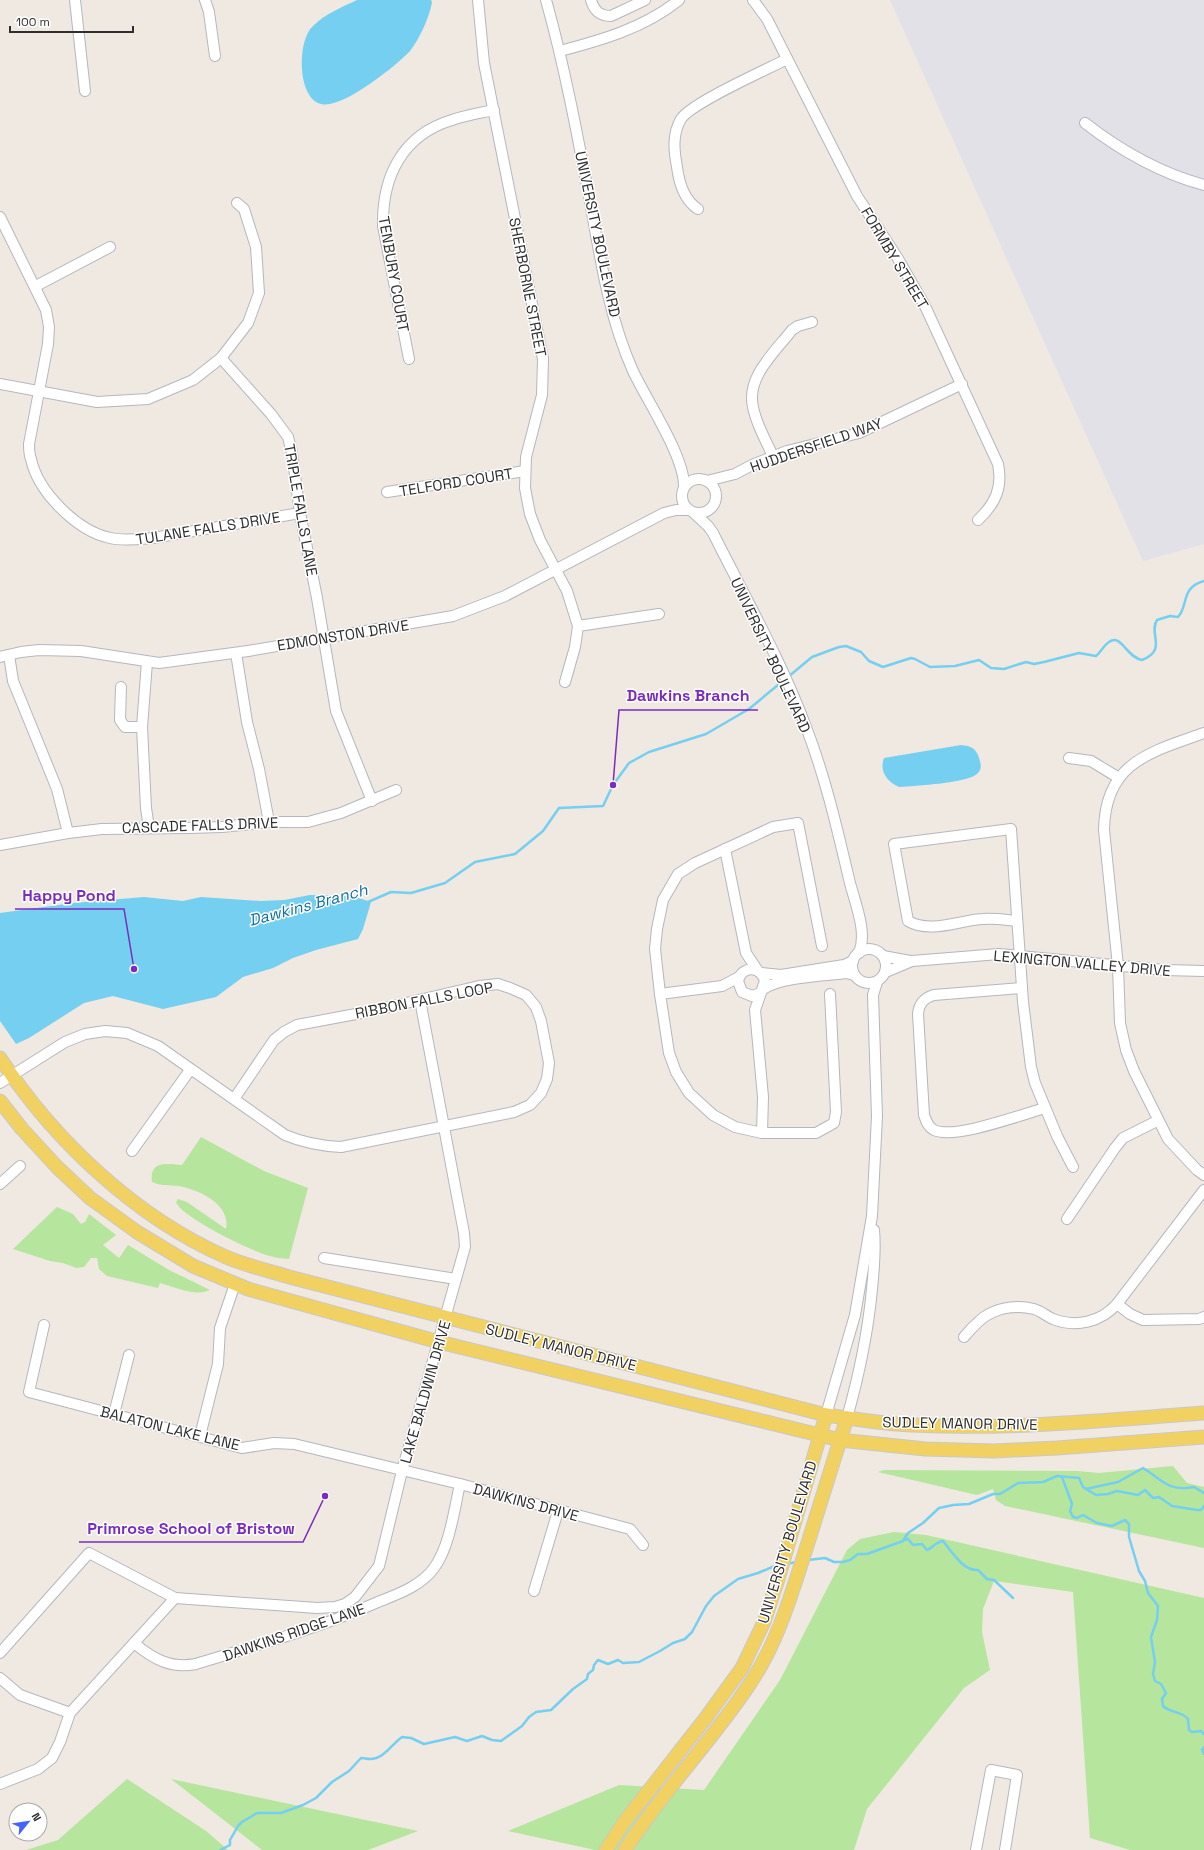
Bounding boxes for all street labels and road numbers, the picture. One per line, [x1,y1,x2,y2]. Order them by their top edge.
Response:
street label: UNIVERSITY BOULEVARD [571,149,625,319]
street label: FORMBY STREET [857,204,933,313]
street label: TENBURY COURT [374,215,414,333]
street label: SHERBORNE STREET [505,216,551,358]
street label: HUDDERSFIELD WAY [747,413,885,477]
street label: TRIPLE FALLS LANE [280,442,322,578]
street label: TELFORD COURT [398,464,514,500]
street label: TULANE FALLS DRIVE [134,507,282,549]
street label: UNIVERSITY BOULEVARD [727,574,815,736]
street label: EDMONSTON DRIVE [276,615,410,655]
street label: CASCADE FALLS DRIVE [121,813,279,837]
street label: LEXINGTON VALLEY DRIVE [993,946,1171,980]
street label: RIBBON FALLS LOOP [353,977,495,1023]
street label: LAKE BALDWIN DRIVE [395,1318,455,1466]
street label: SUDLEY MANOR DRIVE [483,1319,639,1375]
street label: BALATON LAKE LANE [98,1401,242,1455]
street label: SUDLEY MANOR DRIVE [882,1412,1038,1434]
street label: UNIVERSITY BOULEVARD [753,1458,821,1626]
street label: DAWKINS DRIVE [471,1479,581,1525]
street label: DAWKINS RIDGE LANE [220,1599,368,1665]

